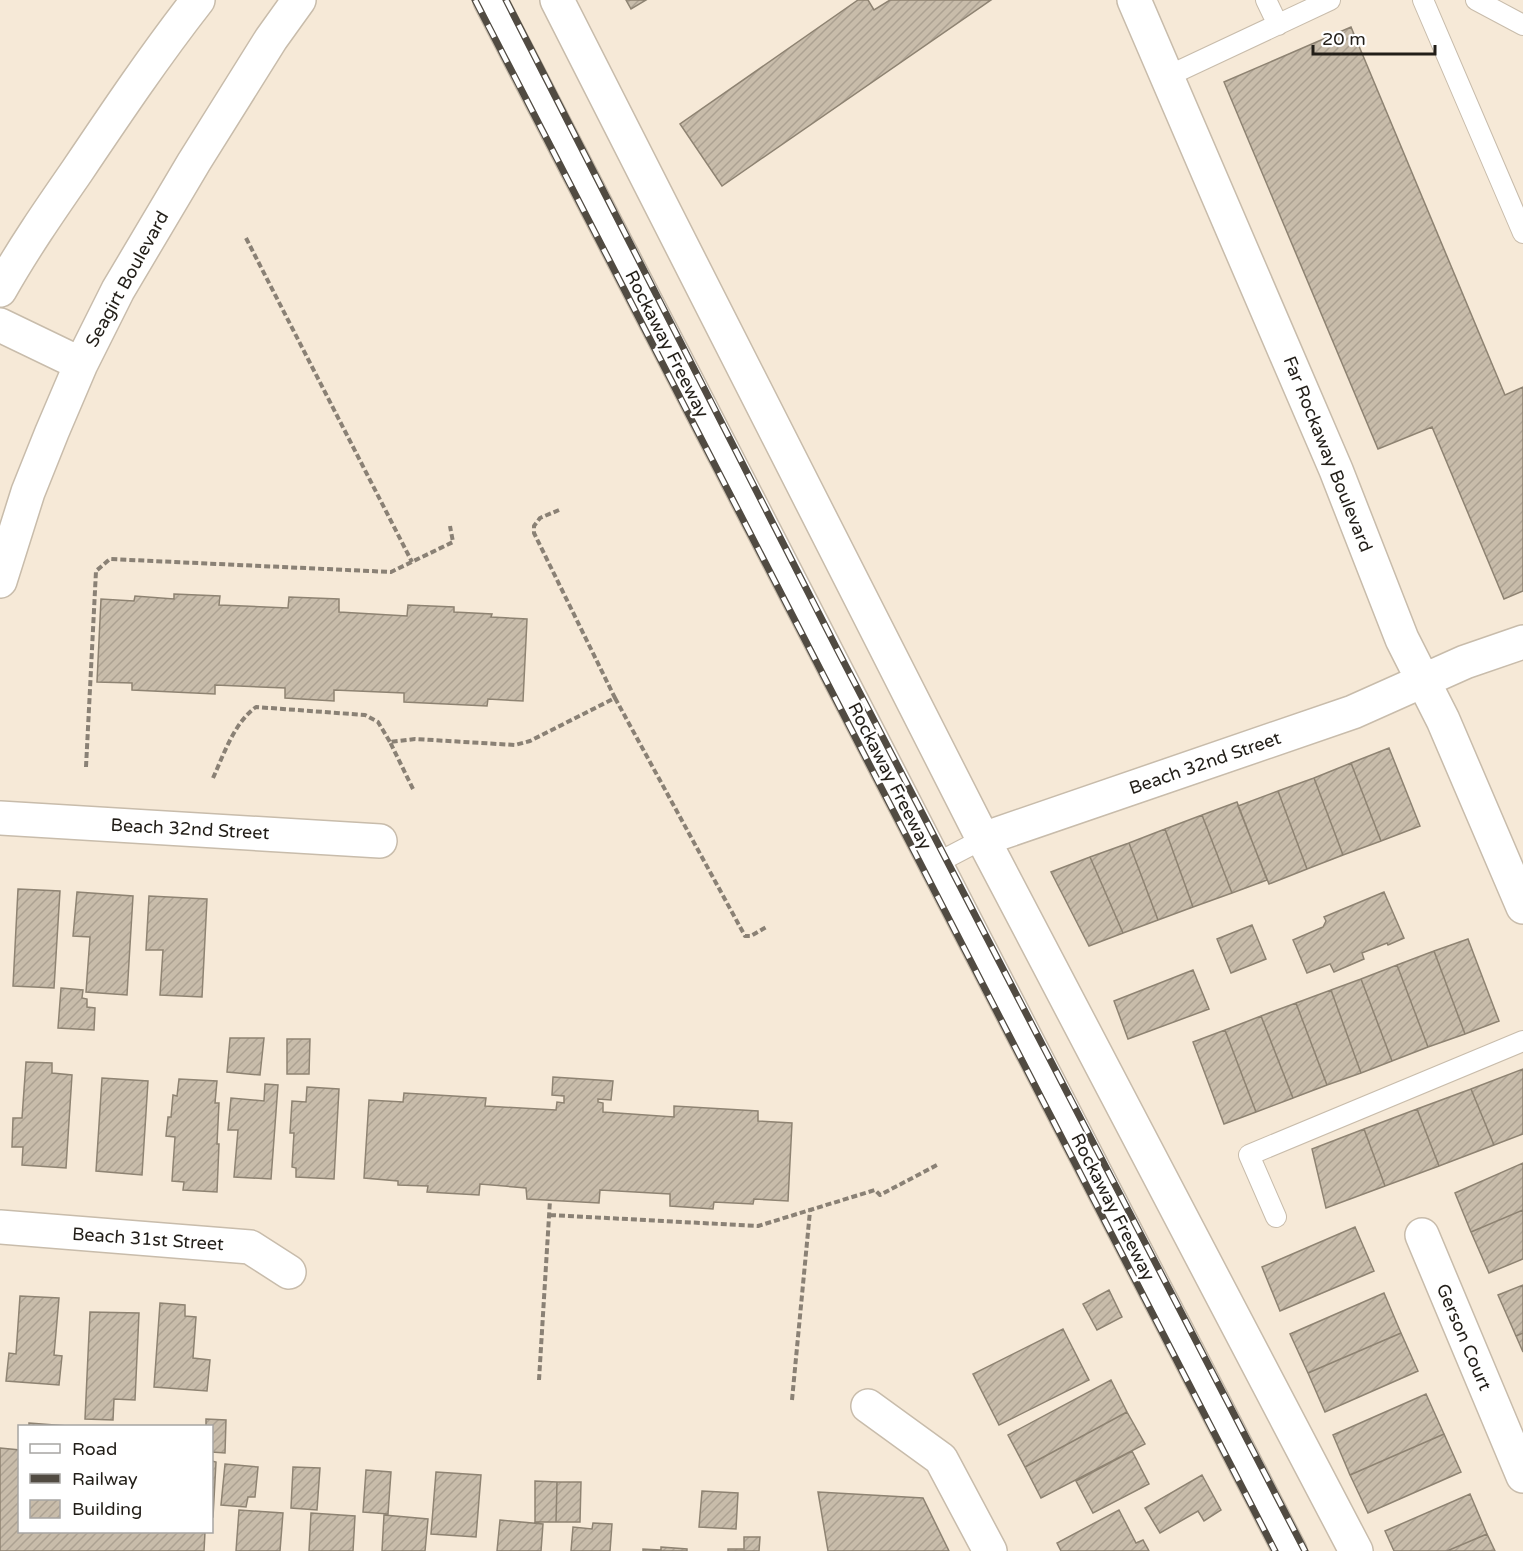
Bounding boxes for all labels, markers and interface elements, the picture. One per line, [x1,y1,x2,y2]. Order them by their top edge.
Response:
scale bar [1313,18,1434,56]
text: 20 m [1322,28,1366,50]
street label: Seagirt Boulevard [81,207,173,351]
street label: Rockaway Freeway [620,267,714,422]
street label: Far Rockaway Boulevard [1279,353,1377,555]
street label: Rockaway Freeway [843,699,937,854]
street label: Beach 32nd Street [1126,727,1284,799]
street label: Beach 32nd Street [110,814,270,844]
street label: Rockaway Freeway [1066,1130,1160,1285]
street label: Beach 31st Street [71,1223,225,1255]
street label: Gerson Court [1432,1280,1496,1394]
legend [18,1425,213,1533]
text: Road [72,1438,117,1460]
text: Railway [72,1468,138,1490]
text: Building [72,1498,142,1520]

